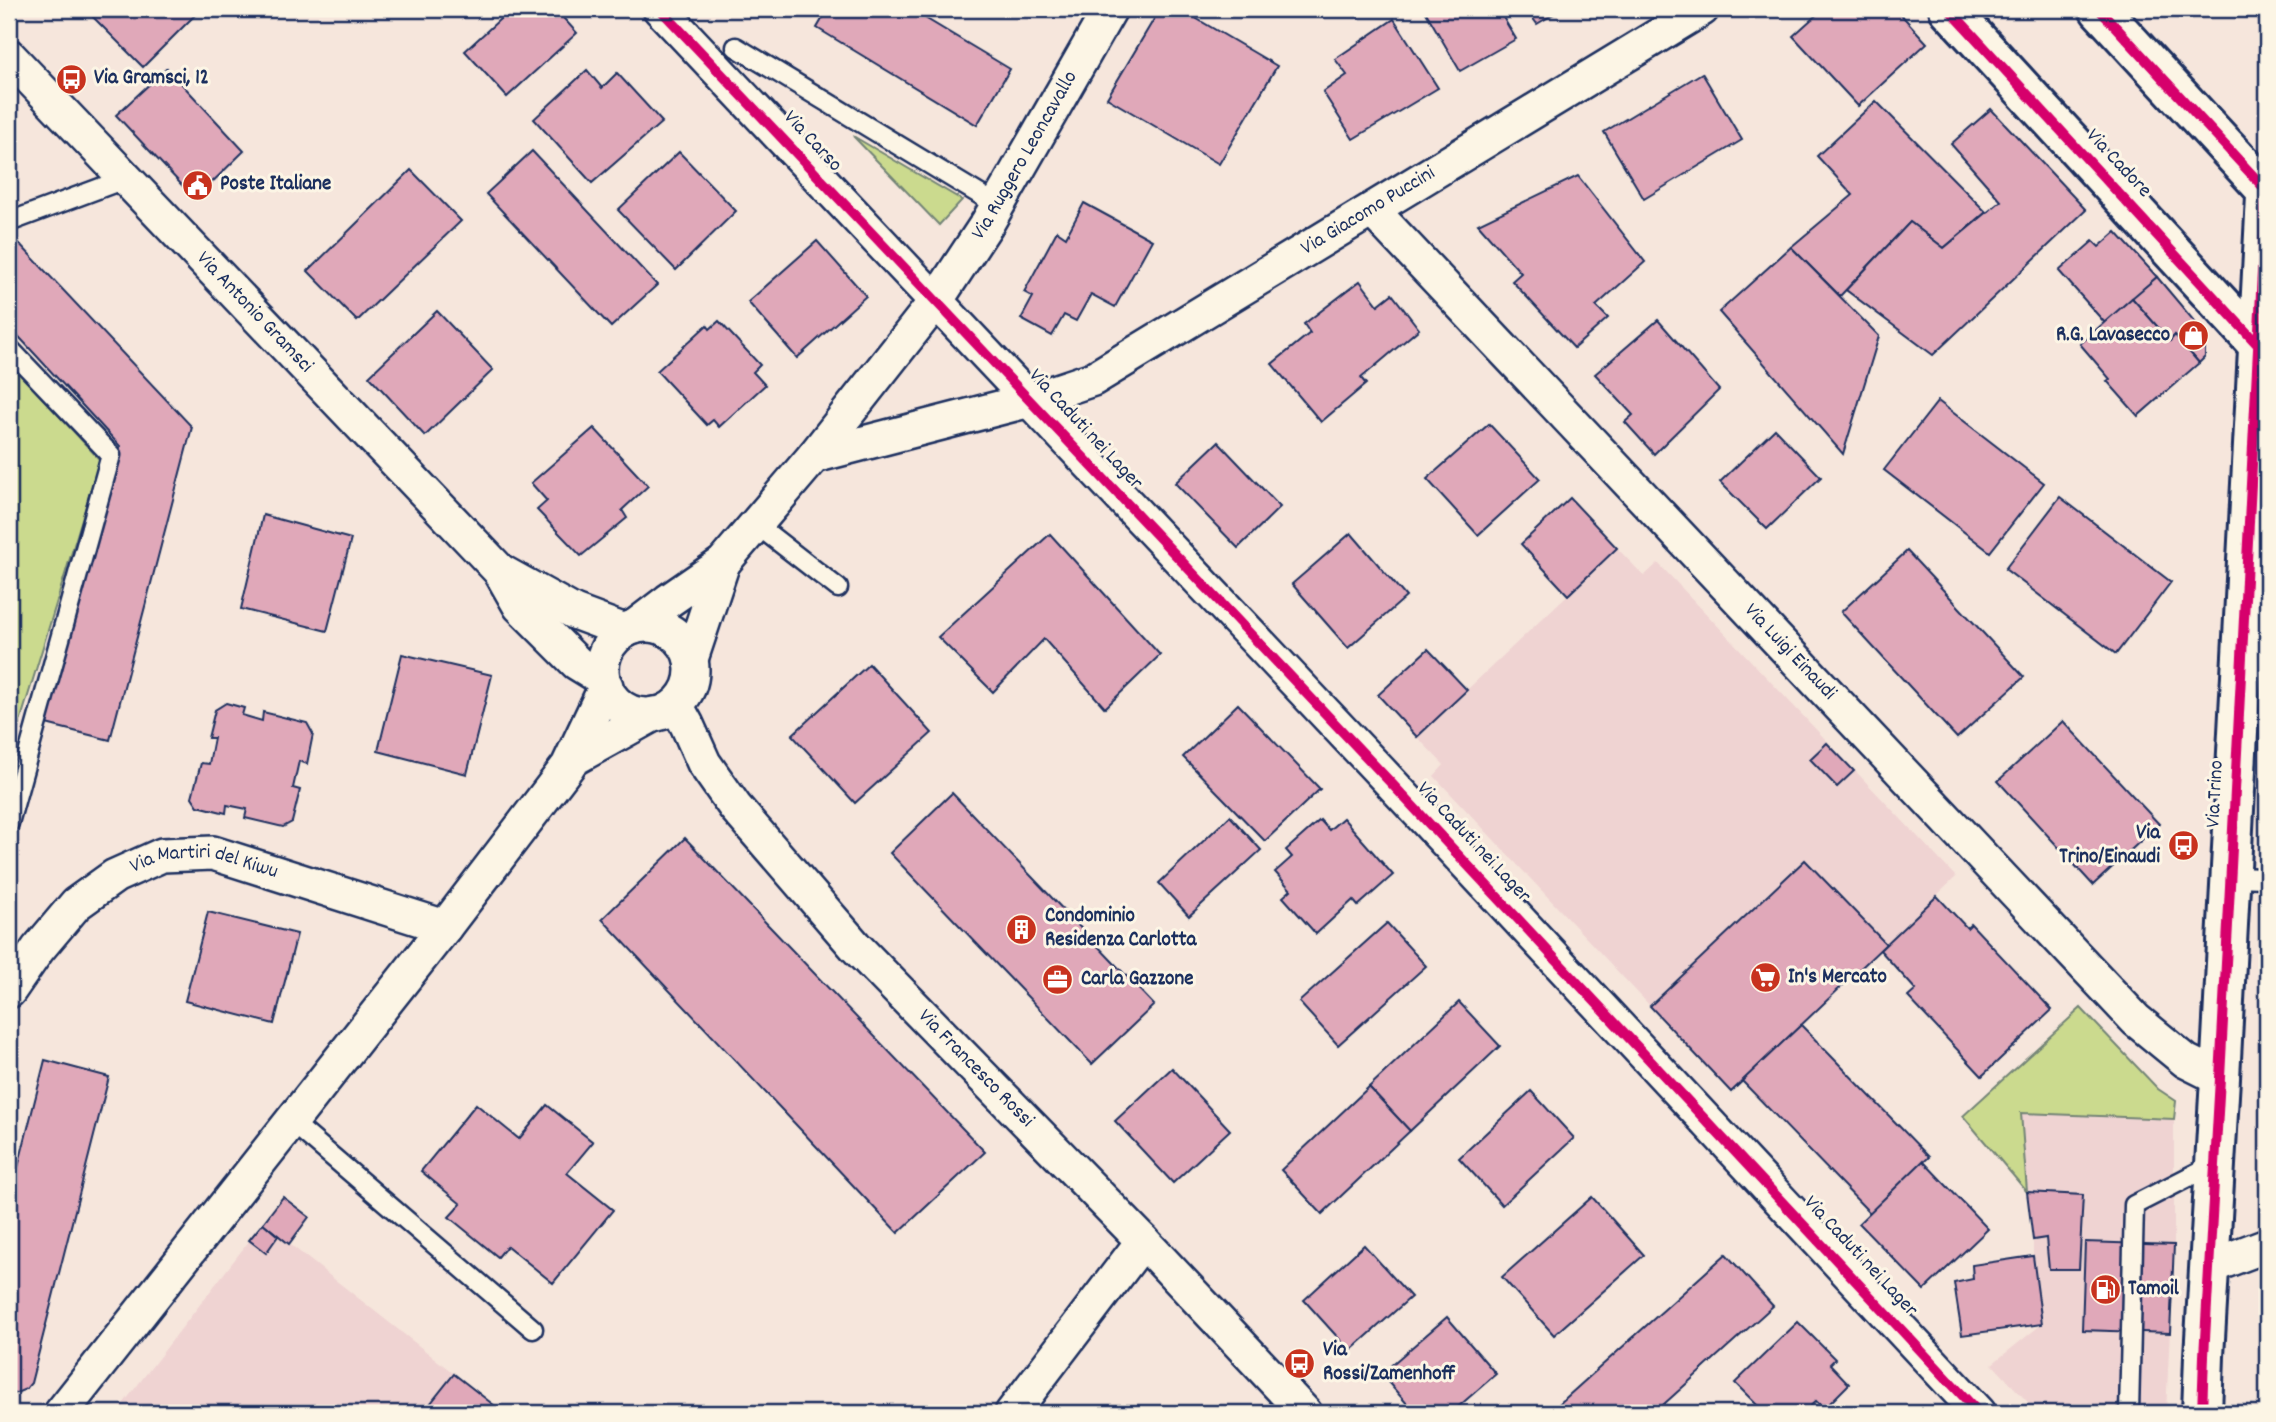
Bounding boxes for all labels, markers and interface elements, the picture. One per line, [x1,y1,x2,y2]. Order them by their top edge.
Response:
bus stop icon: Via Gramsci, 12 [54,62,88,96]
place label: Via Gramsci, 12 [94,64,209,94]
street label: Via Ruggero Leoncavallo [965,66,1086,246]
street label: Via Carso [776,104,848,180]
street label: Via Cadore [2078,123,2158,205]
street label: Via Giacomo Puccini [1296,159,1442,264]
public building icon: Poste Italiane [180,168,214,202]
place label: Poste Italiane [220,170,331,200]
street label: Via Antonio Gramsci [188,245,320,381]
shop icon: R.G. Lavasecco [2176,319,2210,353]
place label: R.G. Lavasecco [2056,321,2170,351]
street label: Via Caduti nei Lager [1021,363,1149,498]
street label: Via Luigi Einaudi [1736,597,1843,708]
street label: Via Trino [2199,759,2233,829]
street label: Via Caduti nei Lager [1409,776,1537,911]
place label: Via Trino/Einaudi [2059,819,2161,873]
bus stop icon: Via Trino/Einaudi [2166,829,2200,863]
street label: Via Martiri del Kiwu [125,838,282,888]
place label: Condominio Residenza Carlotta [1045,902,1197,956]
building icon: Condominio Residenza Carlotta [1005,912,1039,946]
supermarket icon: In's Mercato [1748,961,1782,995]
office icon: Carla Gazzone [1041,963,1075,997]
place label: In's Mercato [1788,963,1887,993]
place label: Carla Gazzone [1081,965,1193,995]
street label: Via Francesco Rossi [910,1003,1040,1135]
street label: Via Caduti nei Lager [1796,1190,1924,1325]
fuel station icon: Tamoil [2088,1273,2122,1307]
place label: Tamoil [2128,1275,2180,1305]
place label: Via Rossi/Zamenhoff [1323,1336,1456,1390]
bus stop icon: Via Rossi/Zamenhoff [1283,1346,1317,1380]

